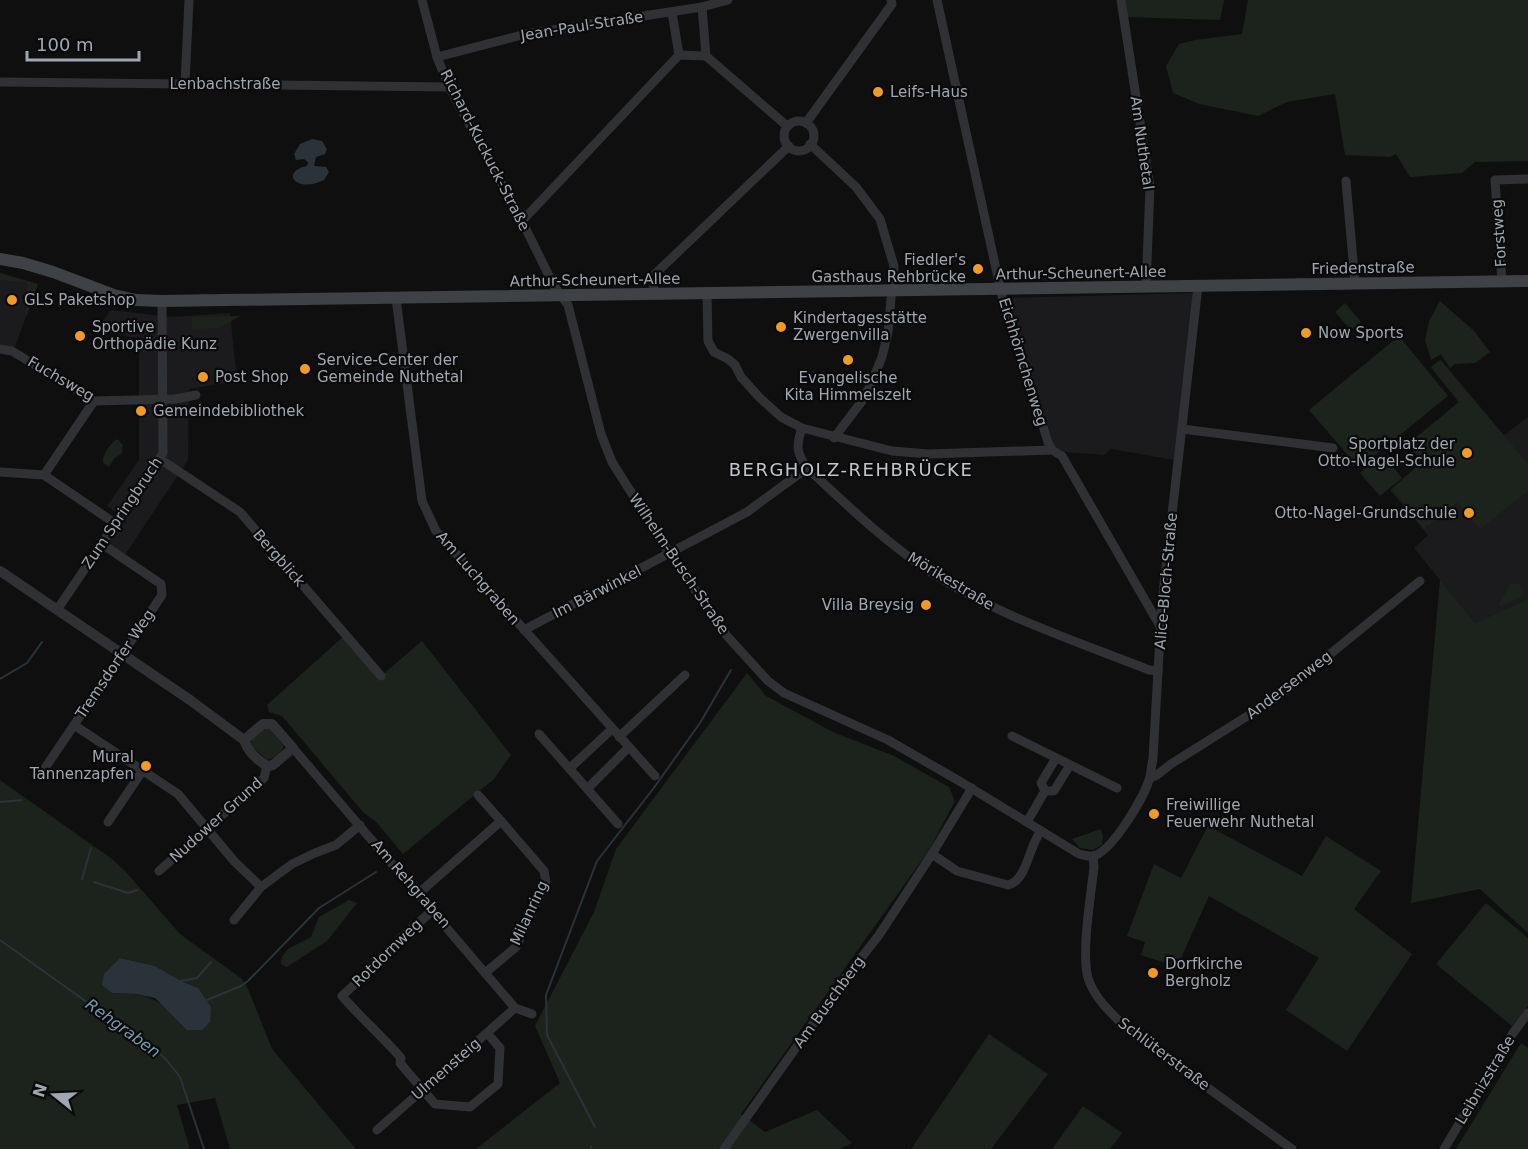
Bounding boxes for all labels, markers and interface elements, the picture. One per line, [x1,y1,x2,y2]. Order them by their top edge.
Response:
street label: Jean-Paul-Straße [518,7,645,45]
scale bar [27,24,140,62]
text: 100 m [36,34,94,55]
street label: Richard-Kuckuck-Straße [436,66,534,234]
street label: Lenbachstraße [169,75,281,93]
place label: Leifs-Haus [890,83,968,101]
marker: Leifs-Haus [871,85,885,99]
street label: Am Nuthetal [1127,95,1157,191]
street label: Forstweg [1488,198,1510,268]
place label: Fiedler's Gasthaus Rehbrücke [811,251,966,286]
street label: Friedenstraße [1311,258,1415,278]
marker: Fiedler's Gasthaus Rehbrücke [971,262,985,276]
street label: Arthur-Scheunert-Allee [995,263,1167,283]
street label: Arthur-Scheunert-Allee [509,270,681,290]
place label: GLS Paketshop [24,291,135,309]
marker: GLS Paketshop [5,293,19,307]
street label: Eichhörnchenweg [995,296,1051,428]
place label: Kindertagesstätte Zwergenvilla [793,309,927,344]
place label: Sportive Orthopädie Kunz [92,318,217,353]
marker: Kindertagesstätte Zwergenvilla [774,320,788,334]
place label: Now Sports [1318,324,1404,342]
marker: Now Sports [1299,326,1313,340]
marker: Sportive Orthopädie Kunz [73,329,87,343]
place label: Service-Center der Gemeinde Nuthetal [317,351,463,386]
street label: Fuchsweg [24,353,98,405]
marker: Evangelische Kita Himmelszelt [841,353,855,367]
marker: Service-Center der Gemeinde Nuthetal [298,362,312,376]
place label: Post Shop [215,368,289,386]
place label: Evangelische Kita Himmelszelt [785,369,912,404]
marker: Post Shop [196,370,210,384]
place label: Gemeindebibliothek [153,402,304,420]
marker: Gemeindebibliothek [134,404,148,418]
place label: Sportplatz der Otto-Nagel-Schule [1318,435,1456,470]
marker: Sportplatz der Otto-Nagel-Schule [1460,446,1474,460]
street label: Zum Springbruch [78,454,166,572]
district label: BERGHOLZ-REHBRÜCKE [729,459,973,480]
street label: Wilhelm-Busch-Straße [625,490,733,638]
place label: Otto-Nagel-Grundschule [1274,504,1457,522]
marker: Otto-Nagel-Grundschule [1462,506,1476,520]
street label: Alice-Bloch-Straße [1151,512,1181,650]
street label: Bergblick [249,526,309,590]
street label: Am Luchgraben [432,528,524,628]
street label: Mörikestraße [905,548,997,614]
street label: Im Bärwinkel [550,562,644,622]
place label: Villa Breysig [822,596,914,614]
marker: Villa Breysig [919,598,933,612]
street label: Tremsdorfer Weg [71,606,158,723]
street label: Andersenweg [1243,647,1335,723]
place label: Mural Tannenzapfen [29,748,134,783]
marker: Mural Tannenzapfen [139,759,153,773]
street label: Nudower Grund [166,774,266,866]
place label: Freiwillige Feuerwehr Nuthetal [1166,796,1314,831]
marker: Freiwillige Feuerwehr Nuthetal [1147,807,1161,821]
street label: Am Rehgraben [368,836,454,932]
street label: Milanring [506,878,552,948]
street label: Rotdornweg [348,915,426,991]
street label: Am Buschberg [790,953,868,1051]
place label: Dorfkirche Bergholz [1165,955,1243,990]
marker: Dorfkirche Bergholz [1146,966,1160,980]
water label: Rehgraben [82,995,164,1061]
street label: Schlüterstraße [1115,1014,1213,1094]
street label: Leibnizstraße [1451,1032,1519,1128]
street label: Ulmensteig [408,1034,484,1104]
north arrow [24,1065,84,1125]
text: N [29,1081,51,1100]

